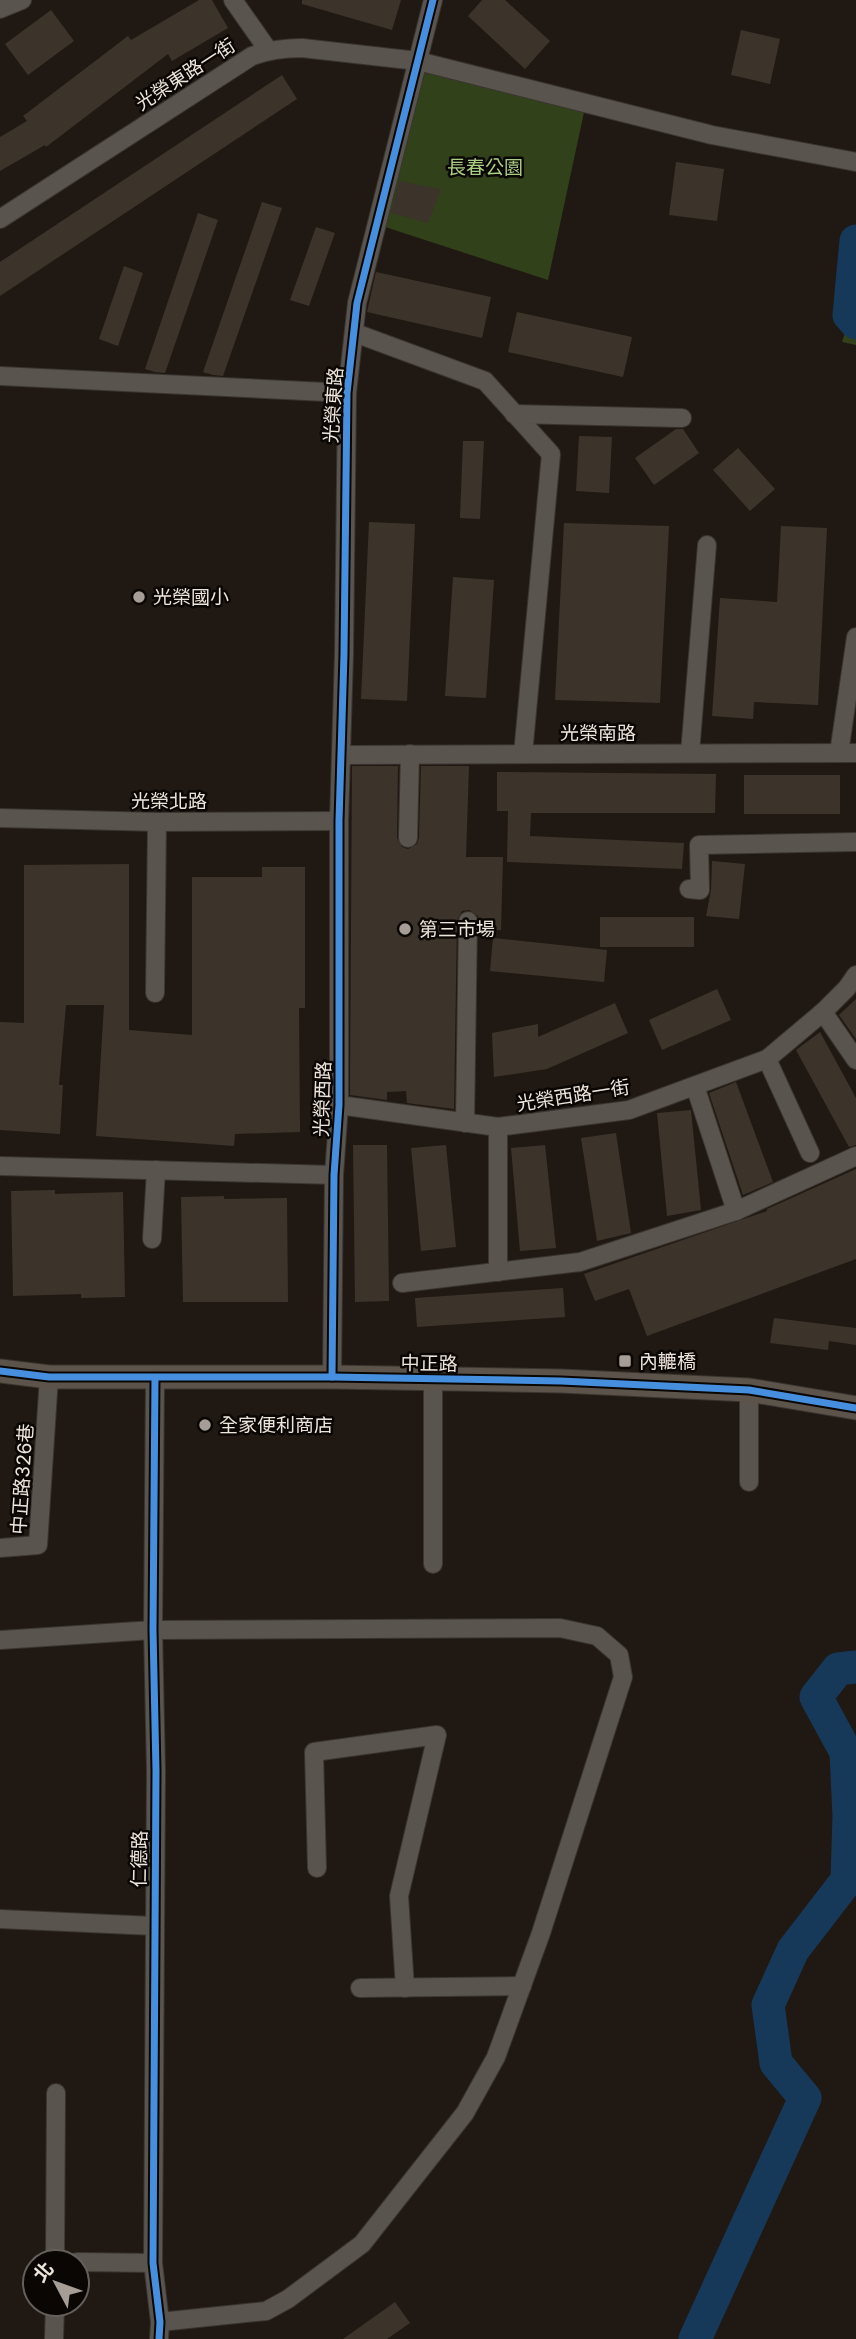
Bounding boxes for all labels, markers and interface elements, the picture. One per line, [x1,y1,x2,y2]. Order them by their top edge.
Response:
street label: 光榮東路一街 [131,34,239,115]
park label: 長春公園 [447,156,523,179]
street label: 光榮東路 [319,366,348,444]
place label: 光榮國小 [153,586,229,609]
marker: 光榮國小 [131,589,147,605]
street label: 光榮南路 [560,722,636,745]
street label: 光榮北路 [131,790,207,813]
place label: 第三市場 [419,918,495,941]
marker: 第三市場 [397,921,413,937]
street label: 光榮西路 [310,1061,335,1137]
street label: 光榮西路一街 [515,1075,631,1116]
place label: 內轆橋 [639,1350,696,1373]
street label: 中正路 [400,1352,458,1375]
marker: 內轆橋 [617,1353,633,1369]
place label: 全家便利商店 [219,1414,333,1437]
marker: 全家便利商店 [197,1417,213,1433]
street label: 中正路326巷 [7,1423,38,1535]
street label: 仁德路 [128,1830,151,1888]
north arrow [21,2248,91,2318]
text: 北 [29,2257,58,2287]

